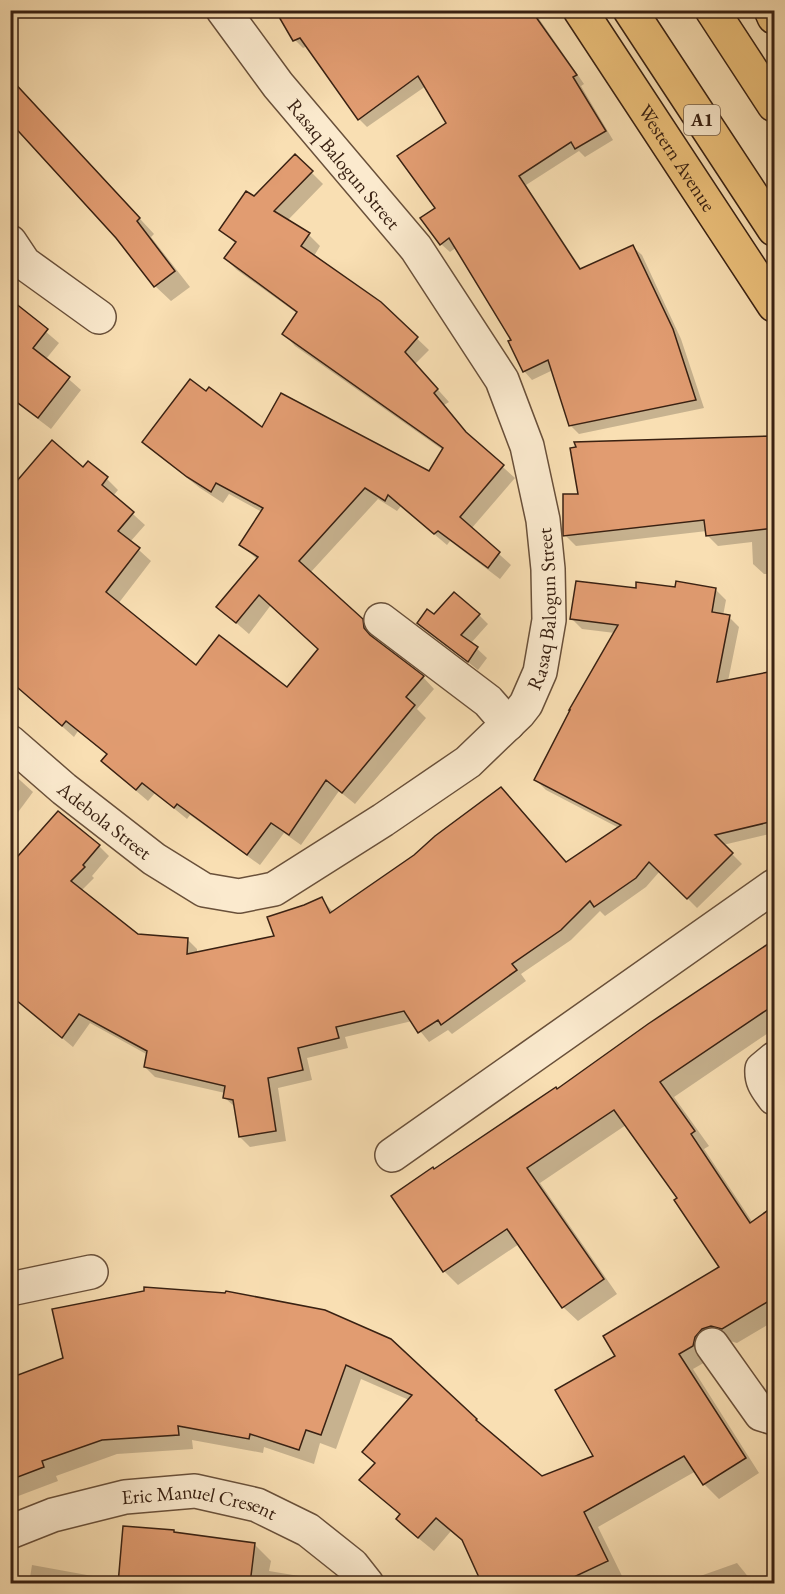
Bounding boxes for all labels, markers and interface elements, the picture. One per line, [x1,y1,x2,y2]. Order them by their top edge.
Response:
street label: Rasaq Balogun Street [282,93,407,235]
street label: Western Avenue [632,99,722,217]
road number: A1 [684,105,720,135]
street label: Rasaq Balogun Street [521,526,562,694]
street label: Adebola Street [51,775,158,866]
street label: Eric Manuel Cresent [120,1478,282,1526]

